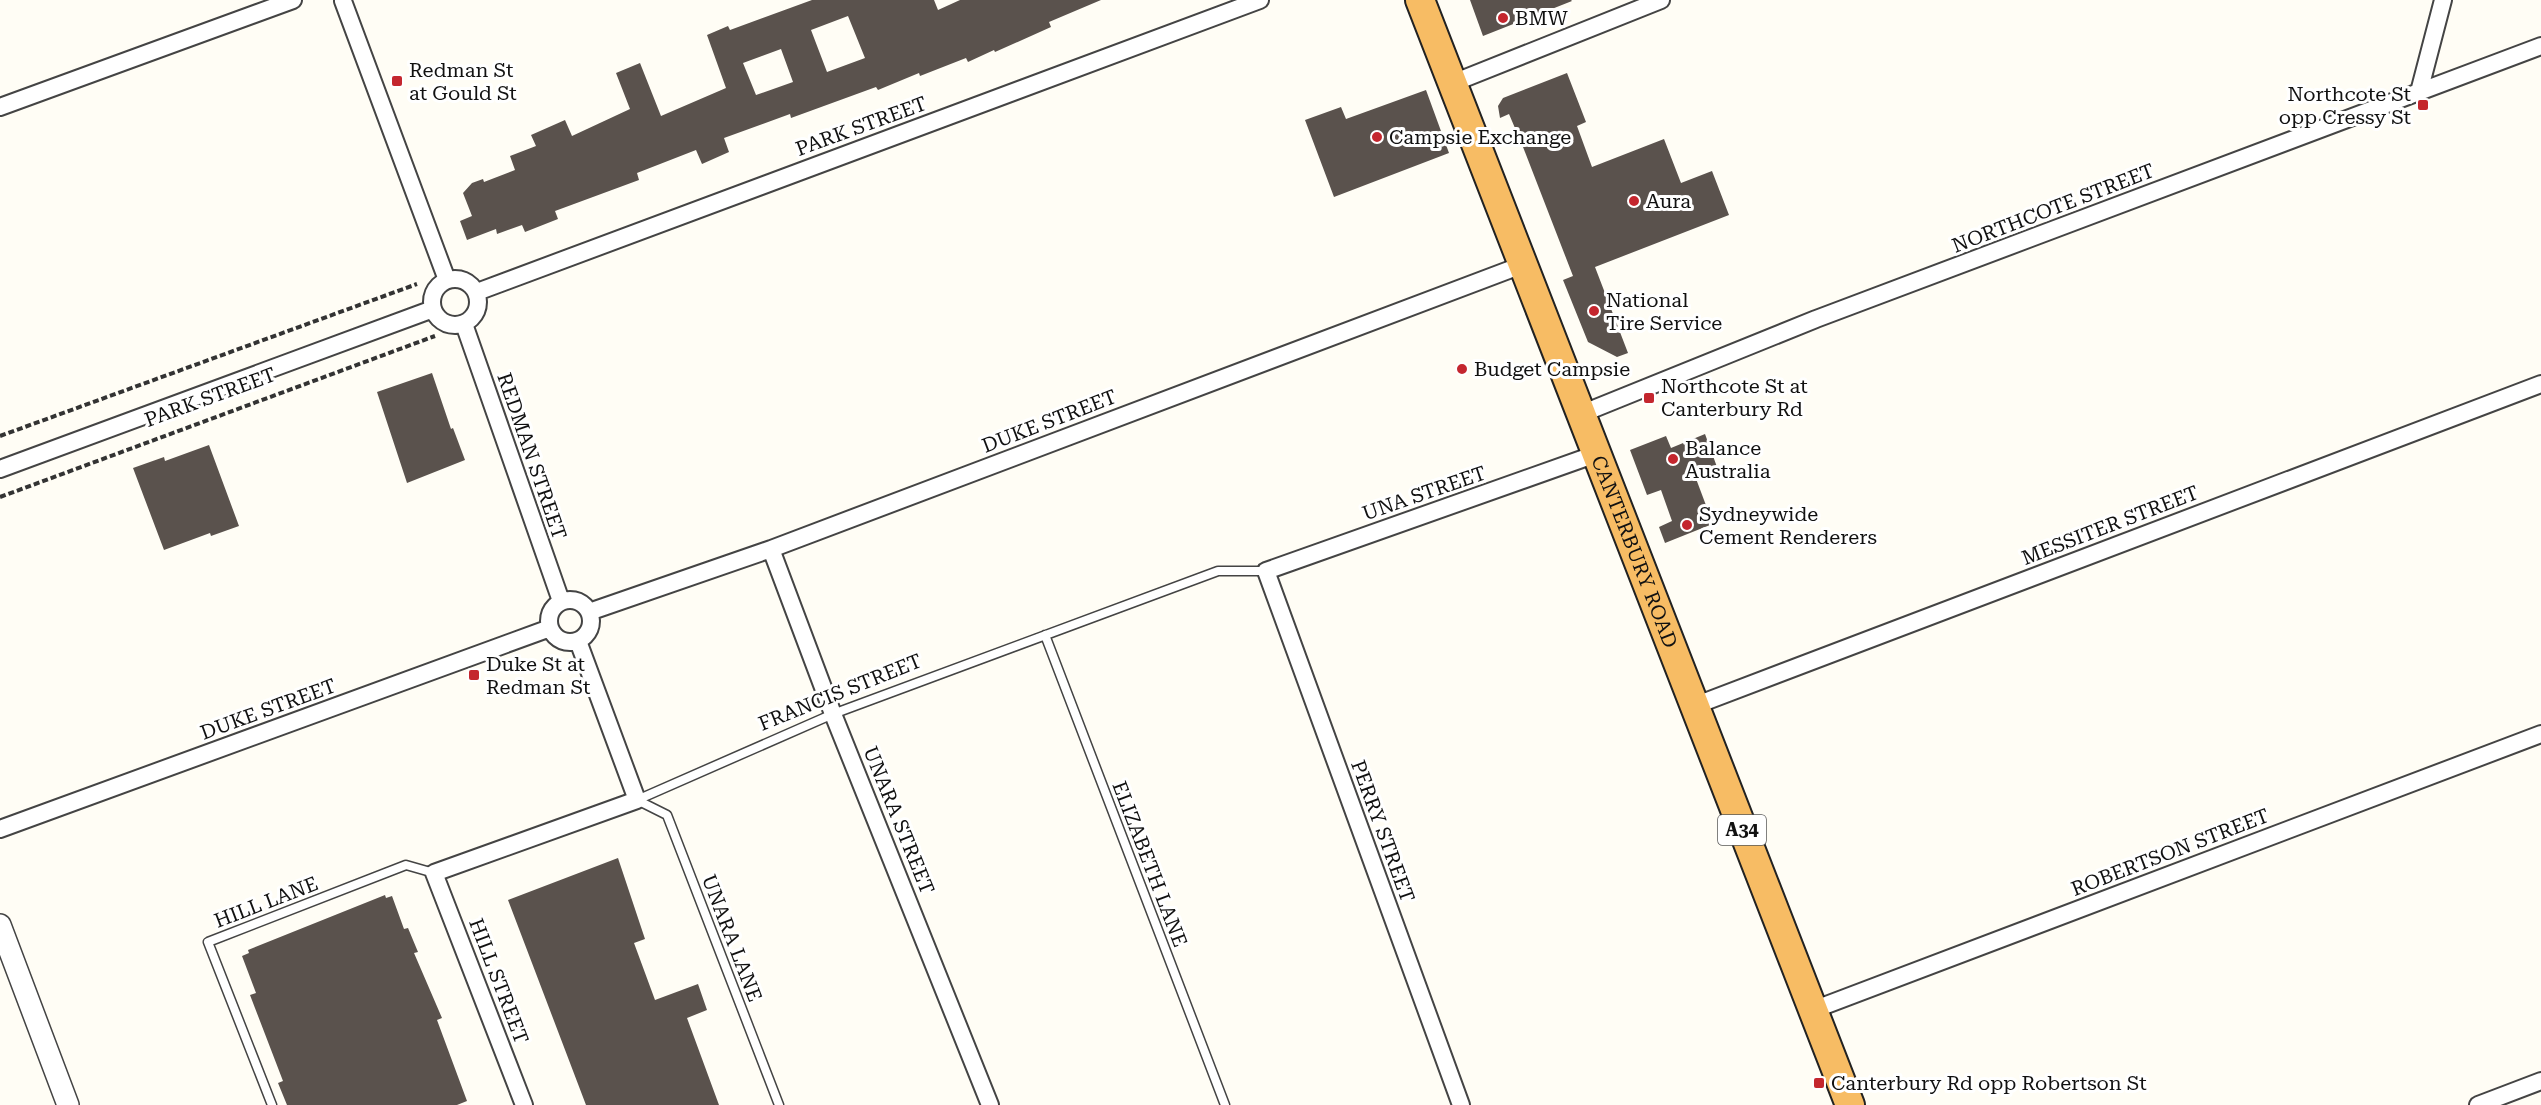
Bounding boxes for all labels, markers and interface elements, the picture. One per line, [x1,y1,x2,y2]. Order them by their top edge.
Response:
place label: BMW [1515,6,1568,30]
marker: BMW [1496,11,1510,25]
place label: Redman St at Gould St [409,58,517,105]
marker: Redman St at Gould St [390,74,404,88]
place label: Northcote St opp Cressy St [2279,82,2412,129]
street label: PARK STREET [792,91,930,161]
marker: Northcote St opp Cressy St [2416,98,2430,112]
place label: Campsie Exchange [1389,125,1571,149]
marker: Campsie Exchange [1370,130,1384,144]
street label: NORTHCOTE STREET [1948,158,2158,258]
place label: Aura [1646,189,1691,213]
marker: Aura [1627,194,1641,208]
place label: National Tire Service [1606,288,1722,335]
marker: National Tire Service [1587,304,1601,318]
place label: Budget Campsie [1474,357,1630,381]
street label: PARK STREET [141,362,279,432]
marker: Budget Campsie [1455,362,1469,376]
street label: REDMAN STREET [492,370,572,542]
place label: Northcote St at Canterbury Rd [1661,374,1808,421]
street label: DUKE STREET [978,384,1120,458]
marker: Northcote St at Canterbury Rd [1642,391,1656,405]
place label: Balance Australia [1685,436,1771,483]
street label: CANTERBURY ROAD [1586,452,1683,651]
marker: Balance Australia [1666,452,1680,466]
street label: UNA STREET [1359,461,1489,525]
street label: MESSITER STREET [2018,480,2202,570]
place label: Sydneywide Cement Renderers [1699,502,1877,549]
marker: Sydneywide Cement Renderers [1680,518,1694,532]
street label: FRANCIS STREET [755,648,925,736]
place label: Duke St at Redman St [486,652,591,699]
marker: Duke St at Redman St [467,668,481,682]
street label: DUKE STREET [197,673,339,745]
street label: UNARA STREET [858,743,940,897]
street label: PERRY STREET [1346,757,1420,905]
street label: ELIZABETH LANE [1107,778,1193,950]
street label: ROBERTSON STREET [2068,803,2272,901]
road number: A34 [1718,815,1766,845]
street label: HILL LANE [211,871,321,933]
street label: UNARA LANE [697,871,767,1005]
street label: HILL STREET [464,915,534,1047]
place label: Canterbury Rd opp Robertson St [1831,1071,2147,1095]
marker: Canterbury Rd opp Robertson St [1812,1076,1826,1090]

